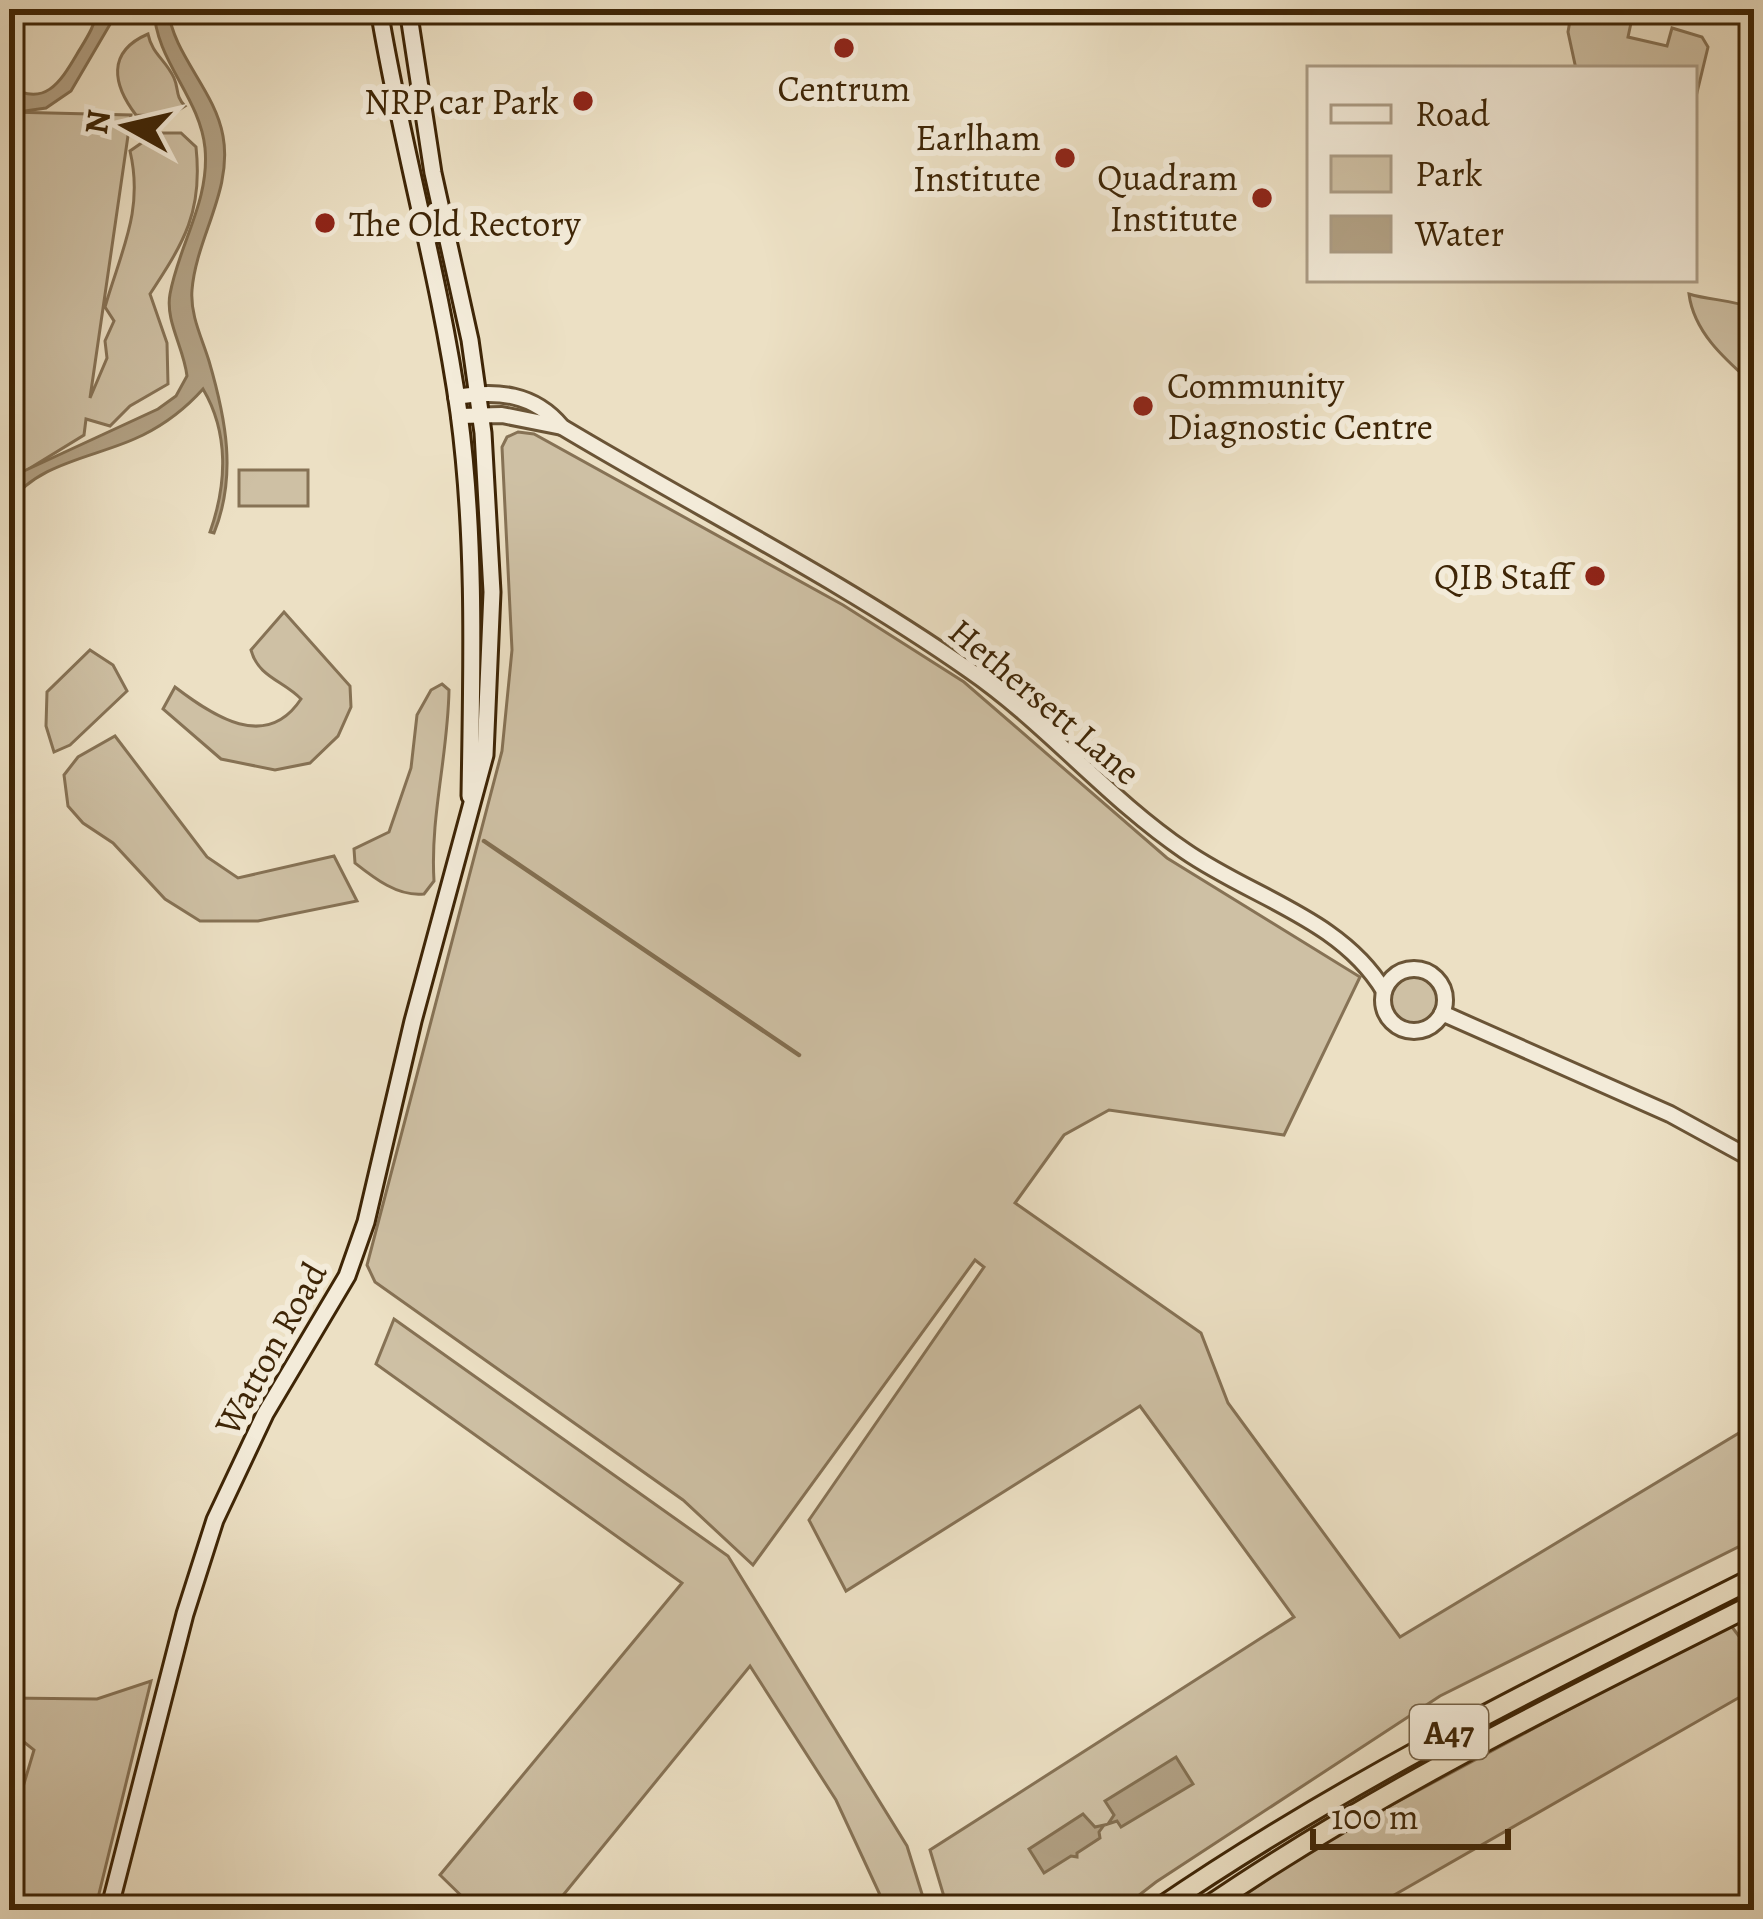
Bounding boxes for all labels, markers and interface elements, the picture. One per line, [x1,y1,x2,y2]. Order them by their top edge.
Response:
marker: Centrum [831,35,857,61]
place label: Centrum [778,64,910,113]
north arrow [66,66,186,186]
legend [1307,66,1697,282]
place label: NRP car Park [364,77,559,126]
marker: NRP car Park [570,88,596,114]
text: Road [1415,89,1491,138]
text: N [73,107,121,137]
place label: Earlham Institute [913,113,1041,203]
marker: Earlham Institute [1052,145,1078,171]
text: Park [1415,149,1483,198]
place label: Quadram Institute [1097,153,1238,243]
marker: Quadram Institute [1249,185,1275,211]
place label: The Old Rectory [349,199,581,248]
text: Water [1414,209,1504,258]
marker: The Old Rectory [312,210,338,236]
place label: Community Diagnostic Centre [1167,361,1433,451]
marker: Community Diagnostic Centre [1130,393,1156,419]
place label: QIB Staff [1434,552,1576,601]
marker: QIB Staff [1582,563,1608,589]
street label: Hethersett Lane [939,607,1151,796]
street label: Watton Road [202,1252,338,1445]
road number: A47 [1410,1705,1488,1759]
scale bar [1313,1775,1508,1849]
text: 100 m [1331,1792,1419,1841]

